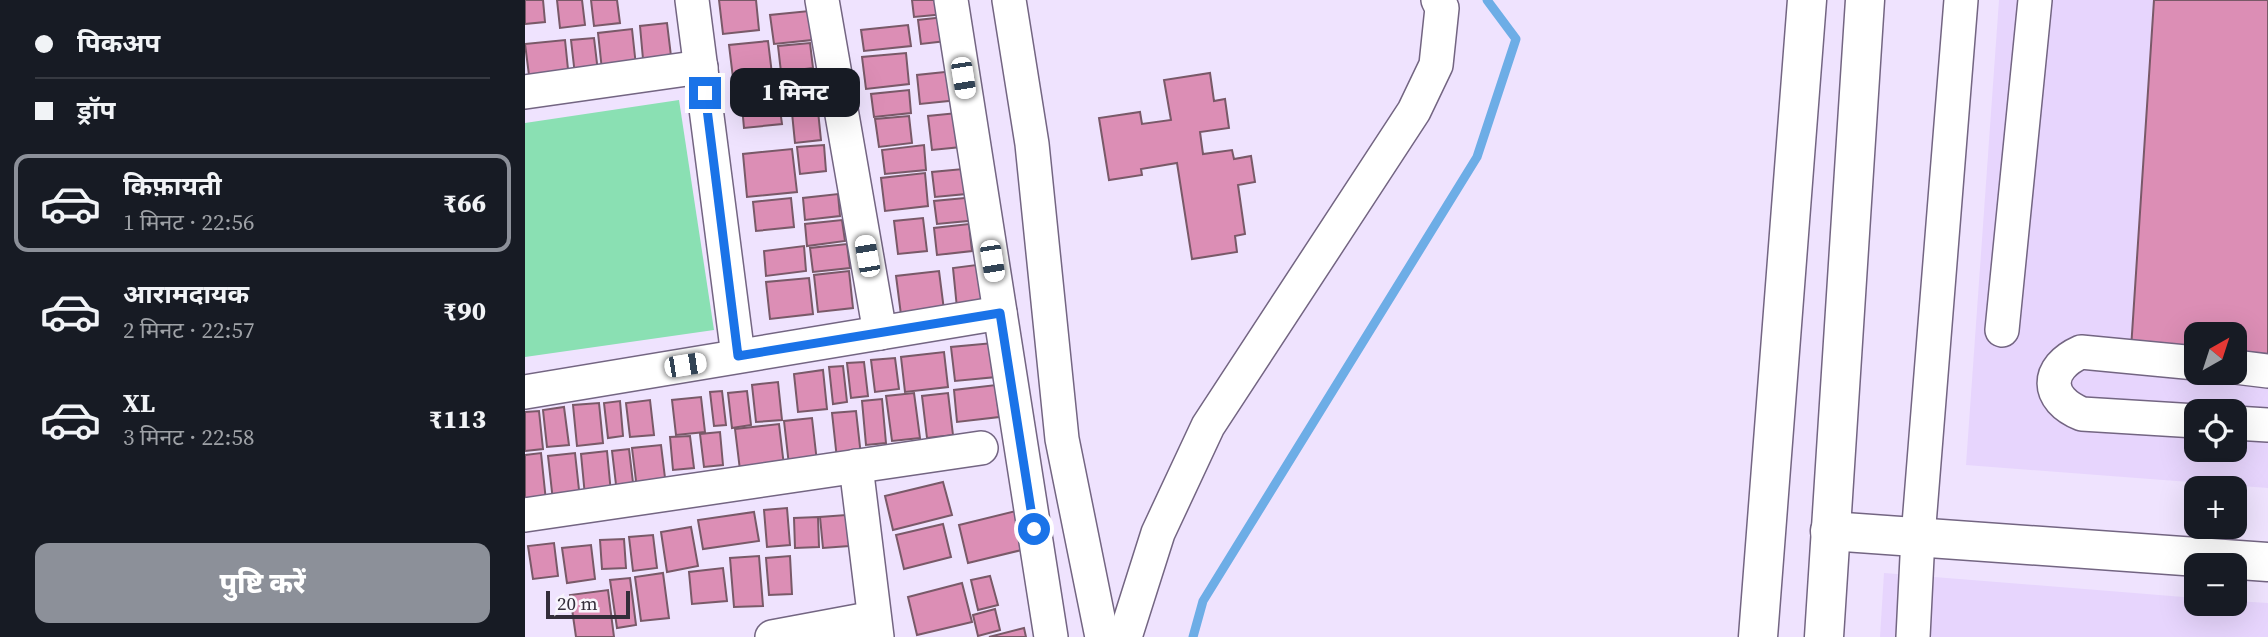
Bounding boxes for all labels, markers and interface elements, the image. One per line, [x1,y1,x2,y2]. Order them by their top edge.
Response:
text: पिकअप [77,25,160,61]
car [950,56,977,100]
callout: 1 मिनट [729,68,859,118]
text: 1 मिनट [761,76,829,108]
route end [689,77,721,109]
text: ड्रॉप [77,92,115,128]
text: किफ़ायती [123,168,222,204]
icon: car [39,172,102,235]
text: ₹66 [443,185,486,221]
text: 1 मिनट · 22:56 [123,206,254,238]
car [854,233,881,279]
car [979,239,1006,283]
text: आरामदायक [123,276,249,312]
icon: car [39,280,102,343]
text: ₹90 [443,293,486,329]
text: 2 मिनट · 22:57 [123,314,254,346]
north arrow [2184,322,2247,385]
map controls [2184,322,2247,616]
car [663,351,708,379]
text: XL [123,385,155,421]
icon: car [39,388,102,451]
button: locate [2184,399,2247,462]
text: ₹113 [429,401,486,437]
text: 3 मिनट · 22:58 [123,421,254,453]
button: + [2184,476,2247,539]
route start [1018,513,1050,545]
button: पुष्टि करें [35,543,490,623]
button: − [2184,553,2247,616]
scale bar [546,588,630,620]
text: 20 m [557,590,598,616]

